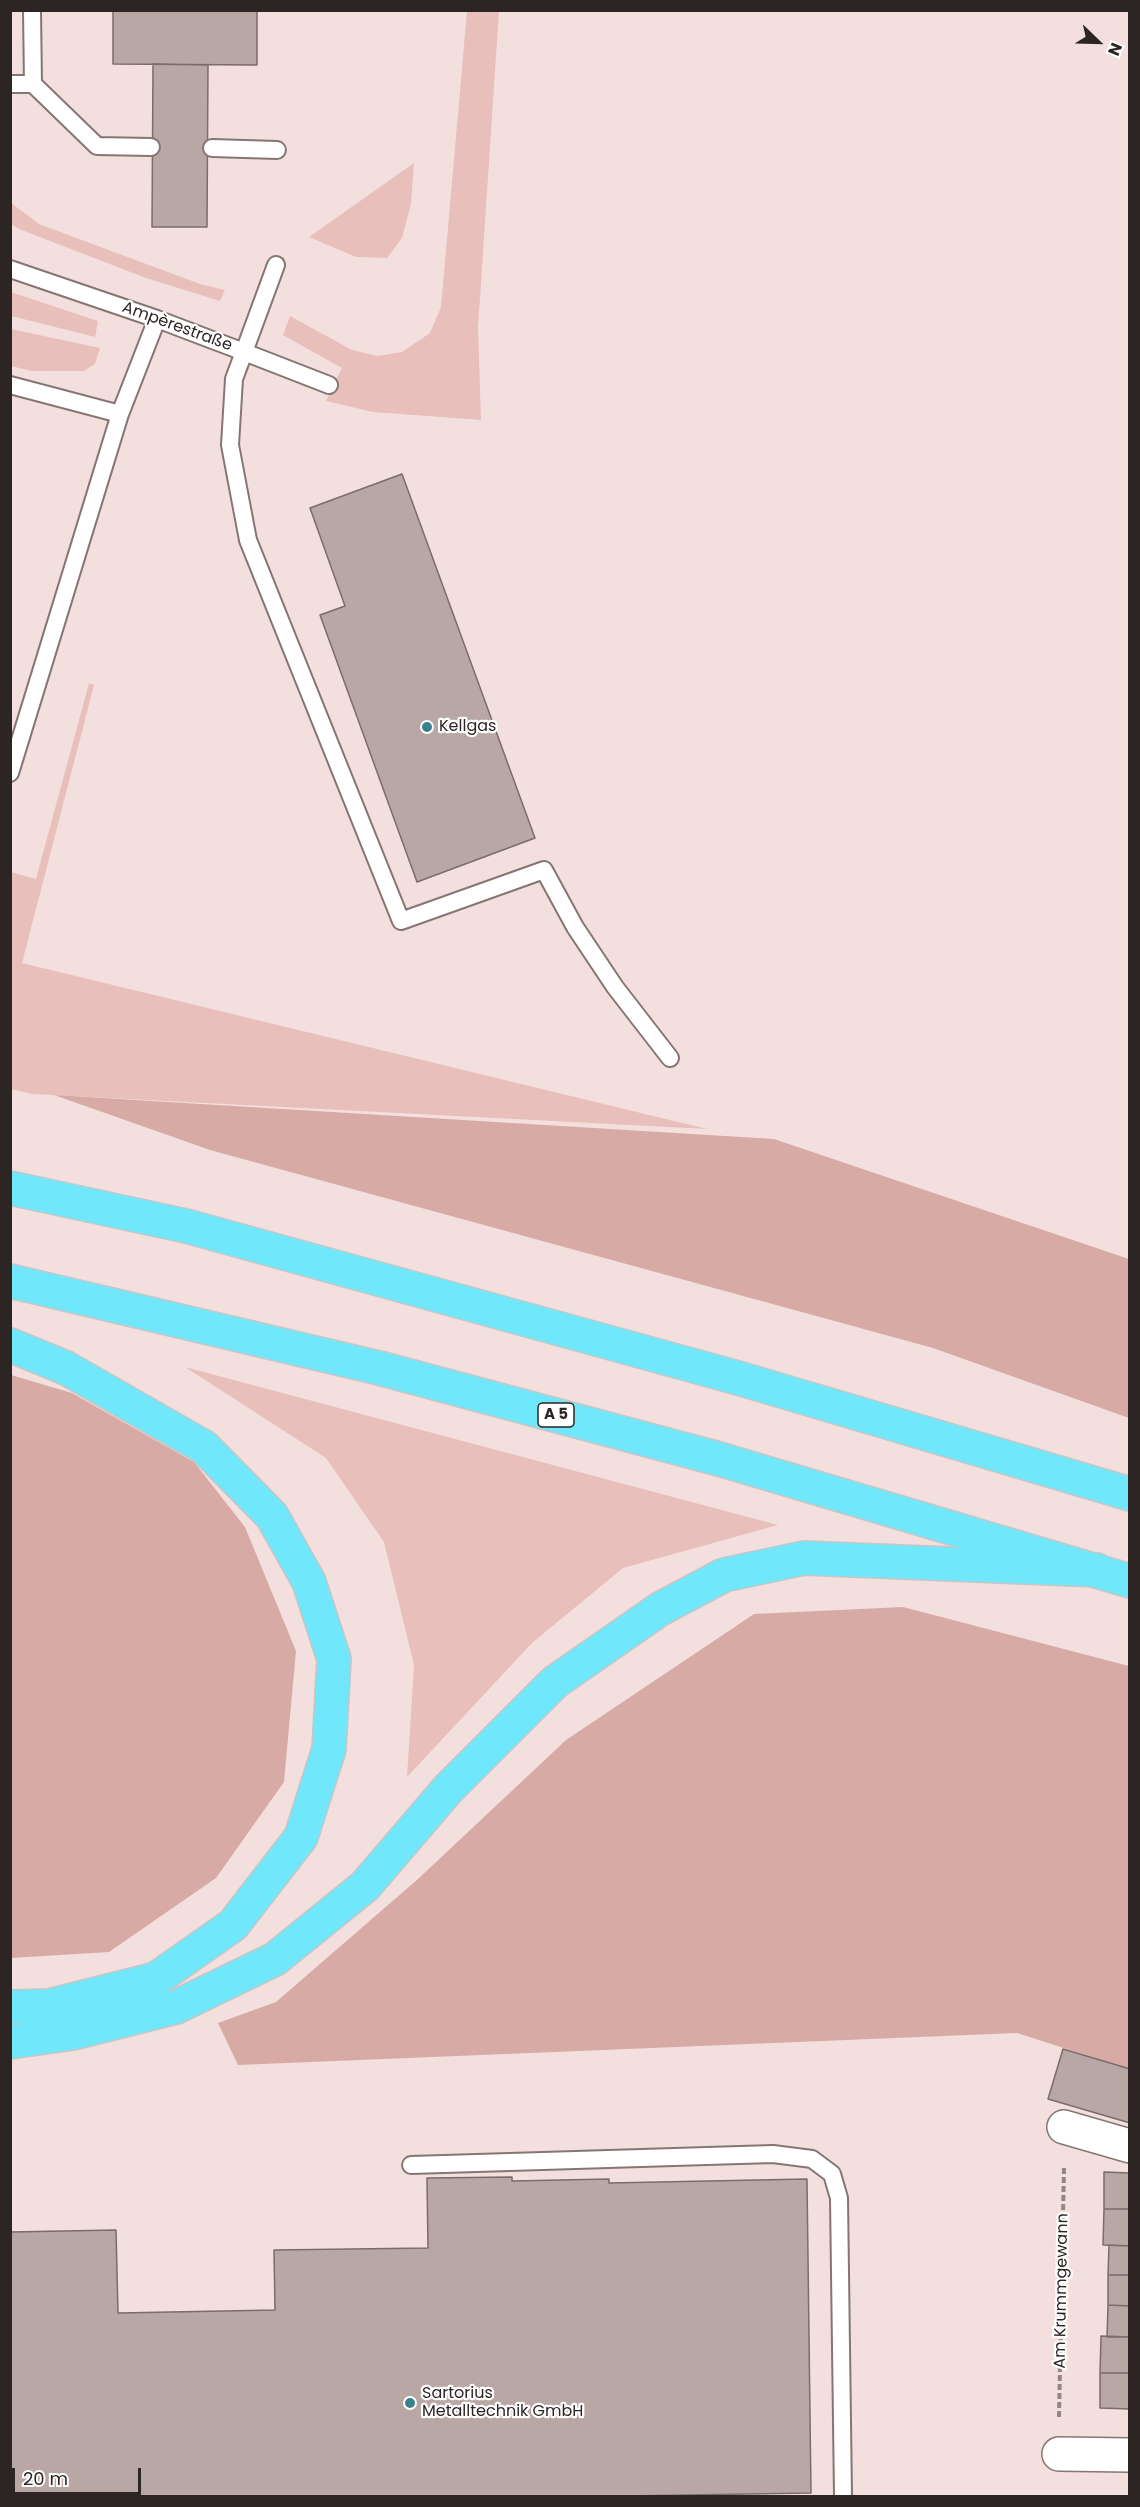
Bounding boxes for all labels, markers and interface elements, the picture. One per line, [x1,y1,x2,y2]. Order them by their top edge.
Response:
north arrow [1068,12,1128,72]
text: N [1102,39,1128,59]
street label: Ampèrestraße [119,298,235,356]
place label: Kellgas [439,717,496,737]
marker: Kellgas [420,720,434,734]
road number: A 5 [538,1403,574,1427]
street label: Am Krummgewann [1051,2213,1073,2369]
place label: Sartorius Metalltechnik GmbH [422,2384,583,2422]
marker: Sartorius Metalltechnik GmbH [403,2396,417,2410]
scale bar [15,2456,144,2494]
text: 20 m [23,2466,68,2491]

